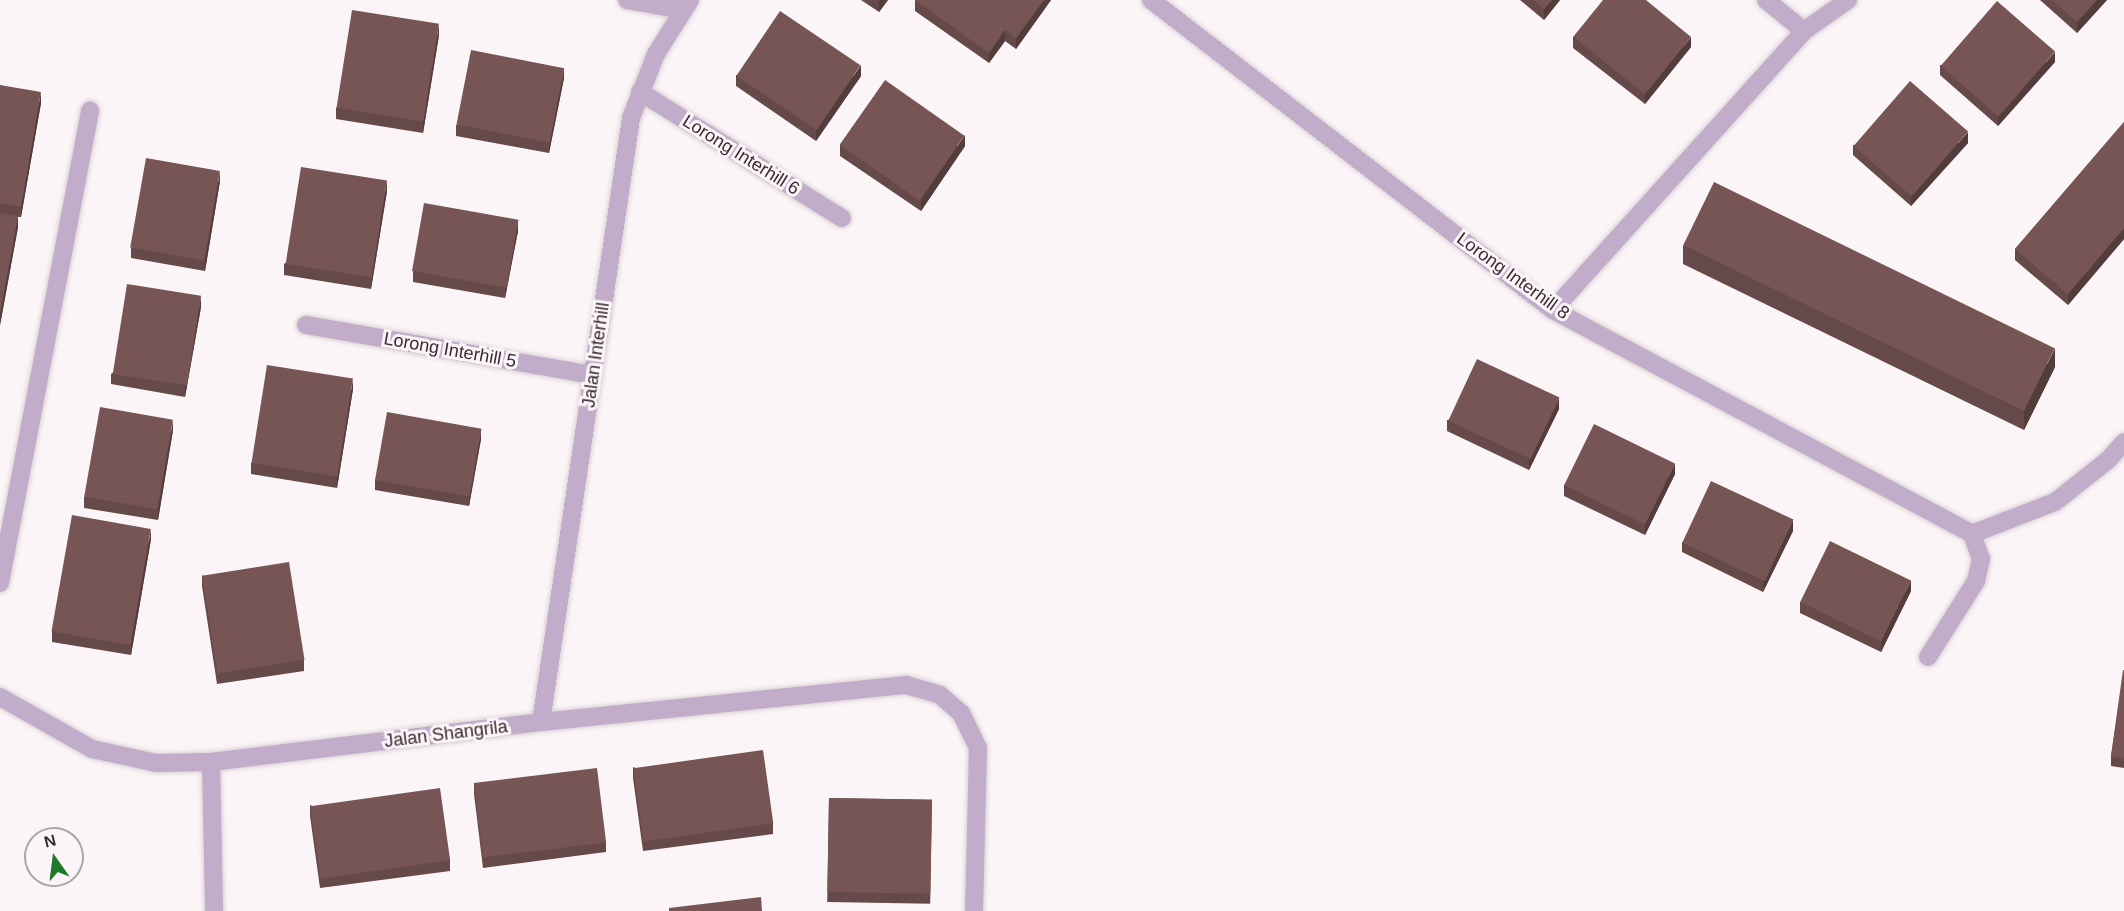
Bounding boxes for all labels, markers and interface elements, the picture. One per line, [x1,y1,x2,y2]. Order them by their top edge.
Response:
street label: Lorong Interhill 6 [678,110,804,200]
street label: Lorong Interhill 8 [1452,228,1574,324]
street label: Jalan Interhill [578,301,614,409]
street label: Lorong Interhill 5 [382,328,518,372]
street label: Jalan Shangrila [383,716,509,752]
north arrow [24,827,84,887]
text: N [42,831,58,851]

